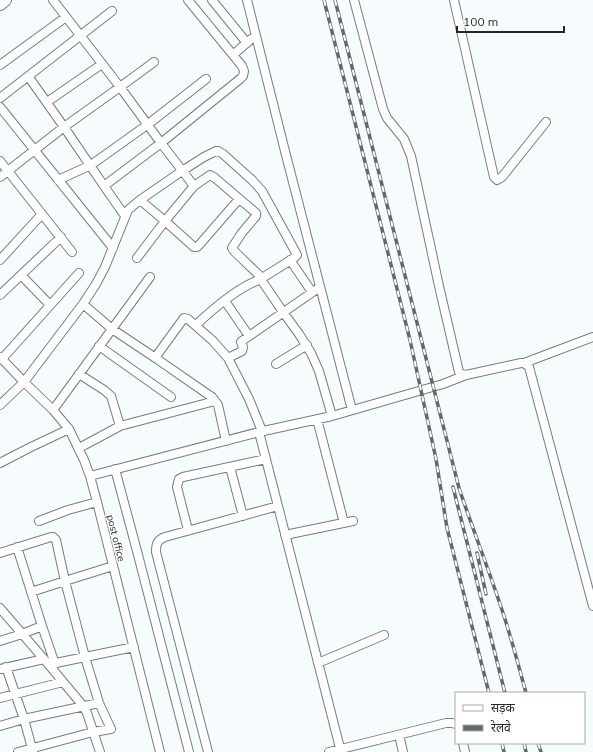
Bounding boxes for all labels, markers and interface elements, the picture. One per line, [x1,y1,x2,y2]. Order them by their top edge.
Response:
scale bar [457,8,564,34]
text: 100 m [463,14,498,29]
street label: post office [104,513,128,563]
legend [455,692,585,744]
text: सड़क [491,700,516,715]
text: रेलवे [491,720,511,735]

